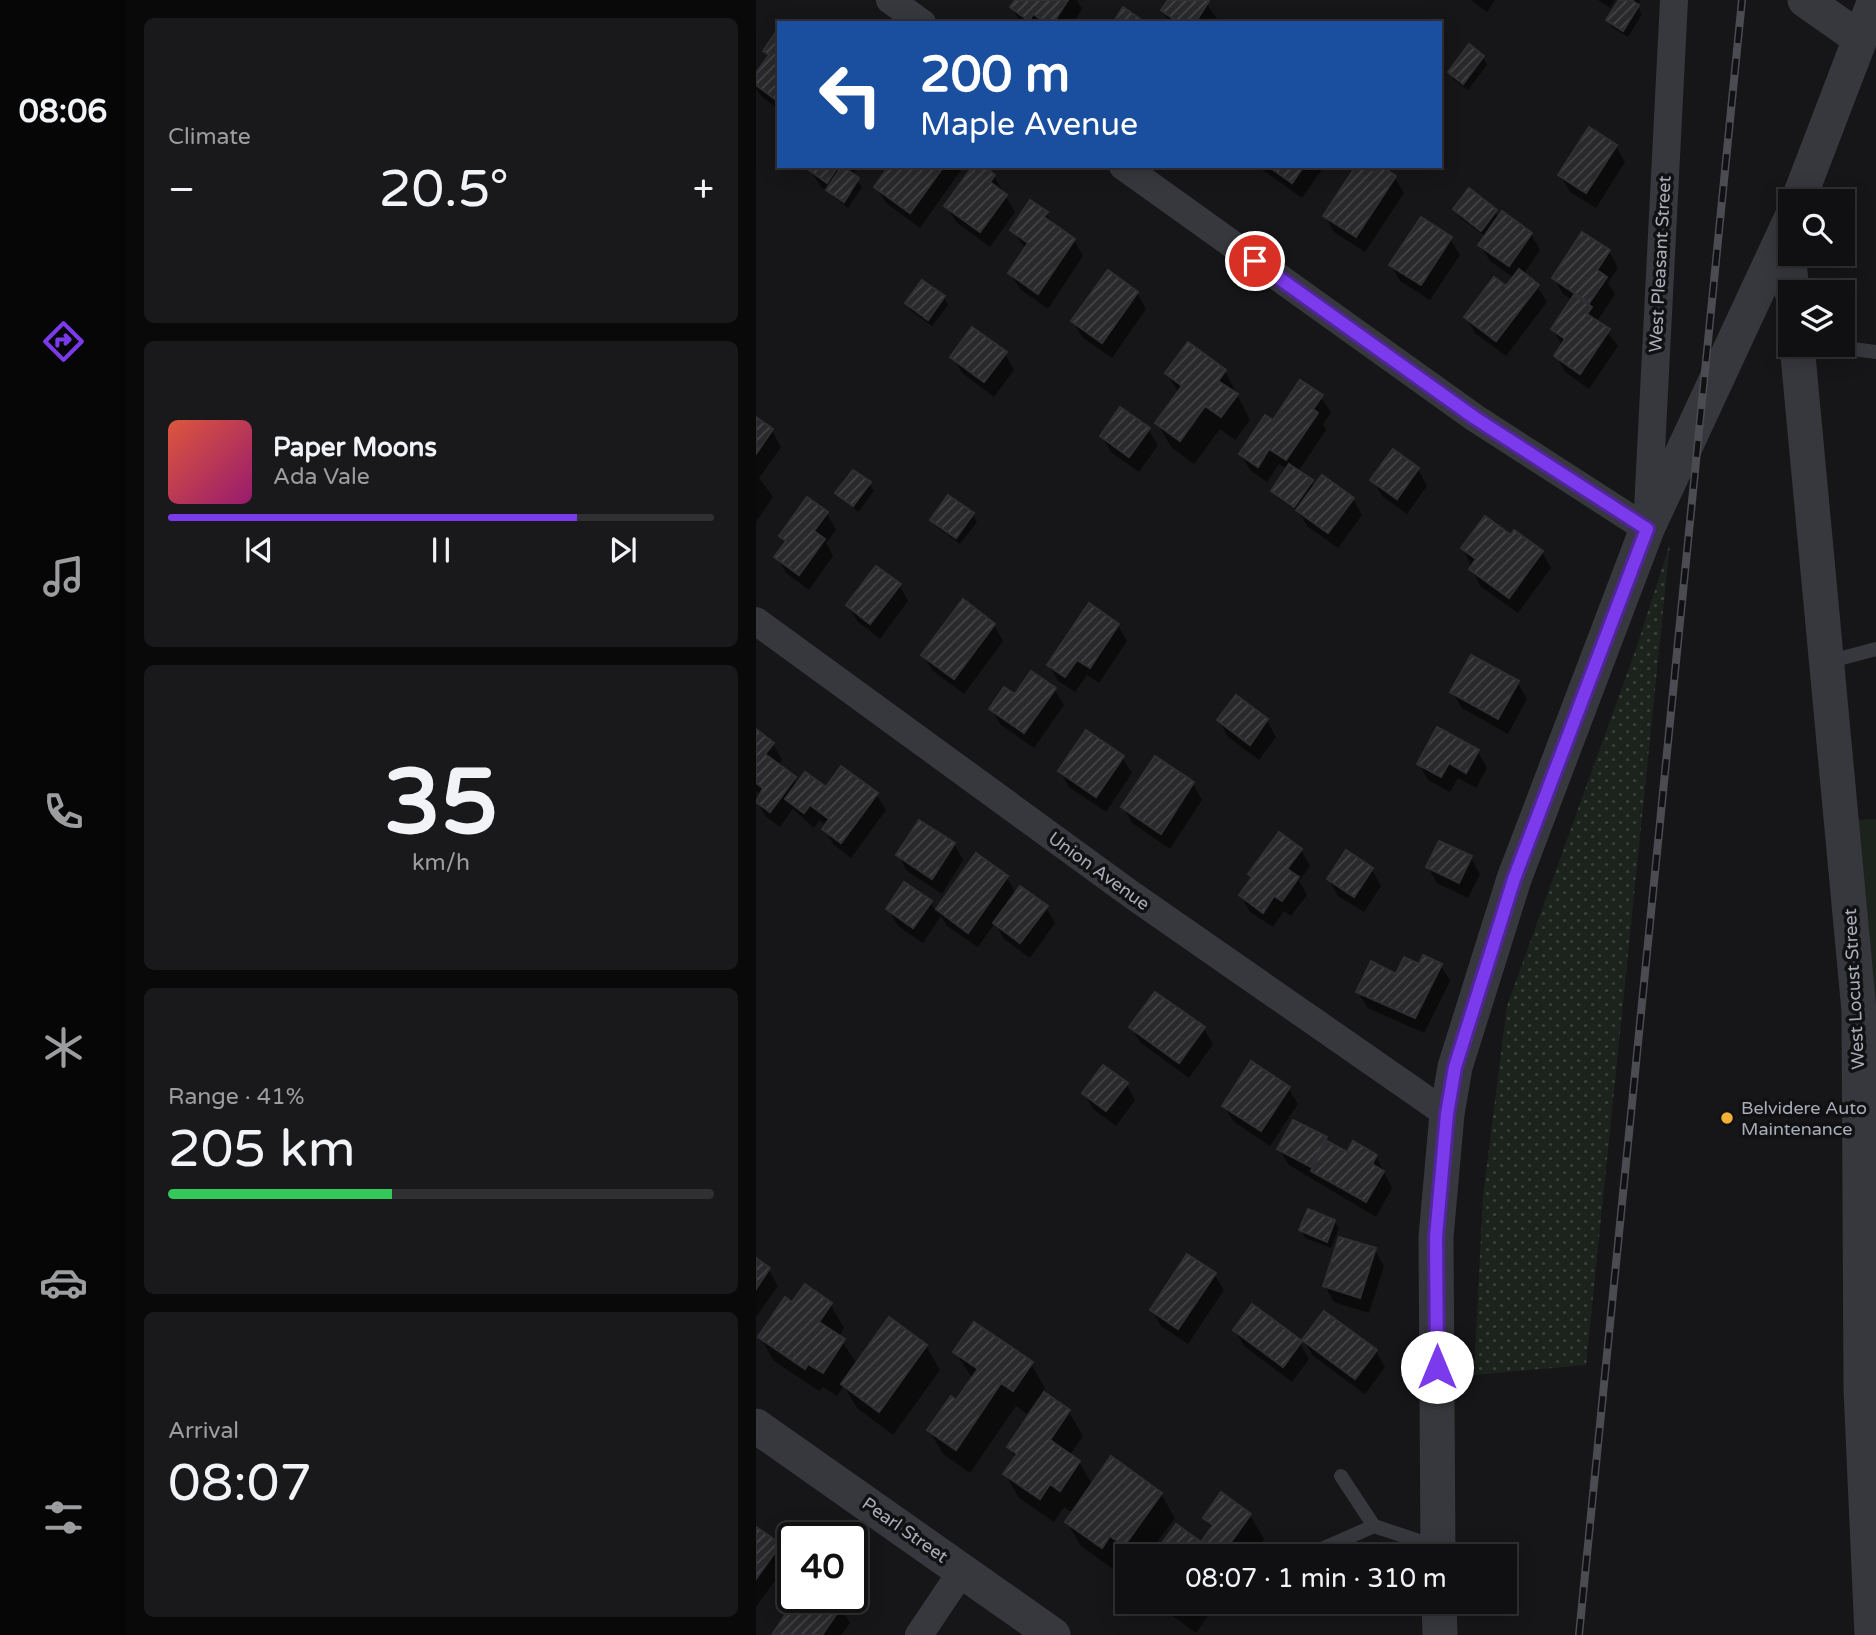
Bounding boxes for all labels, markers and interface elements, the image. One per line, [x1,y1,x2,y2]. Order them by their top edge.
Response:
text: 200 m [920,46,1070,105]
icon: left [805,49,896,140]
text: 08:06 [19,93,107,131]
text: Maple Avenue [920,106,1138,144]
text: Climate [168,123,251,151]
text: 20.5° [379,158,509,221]
text: − [168,167,195,213]
text: + [693,167,714,213]
street label: West Pleasant Street [1644,175,1676,353]
map controls [1778,189,1855,357]
button: search [1778,189,1855,266]
pin [1225,231,1285,291]
icon: arrive [1236,242,1274,280]
button: layers [1778,280,1855,357]
icon: directions [39,317,88,366]
text: Paper Moons [273,432,437,463]
text: Ada Vale [273,463,370,491]
icon: previous [240,531,278,569]
icon: pause [422,531,460,569]
icon: next [604,531,642,569]
icon: music [39,552,88,601]
text: 35 [384,748,498,858]
icon: phone [39,787,88,836]
street label: Union Avenue [1044,827,1154,915]
text: km/h [412,849,470,877]
street label: West Locust Street [1839,908,1869,1070]
icon: climate [39,1023,88,1072]
text: Range · 41% [168,1083,304,1111]
place label: Belvidere Auto Maintenance [1741,1097,1867,1140]
marker: Belvidere Auto Maintenance [1719,1110,1735,1126]
text: 205 km [168,1118,356,1181]
icon: car [39,1258,88,1307]
position arrow [1400,1330,1474,1404]
text: Arrival [168,1417,239,1445]
text: 08:07 [168,1452,312,1515]
street label: Pearl Street [858,1492,952,1568]
icon: filters [39,1493,88,1542]
speed limit sign: 40 [777,1522,868,1613]
text: 08:07 · 1 min · 310 m [1185,1563,1447,1594]

